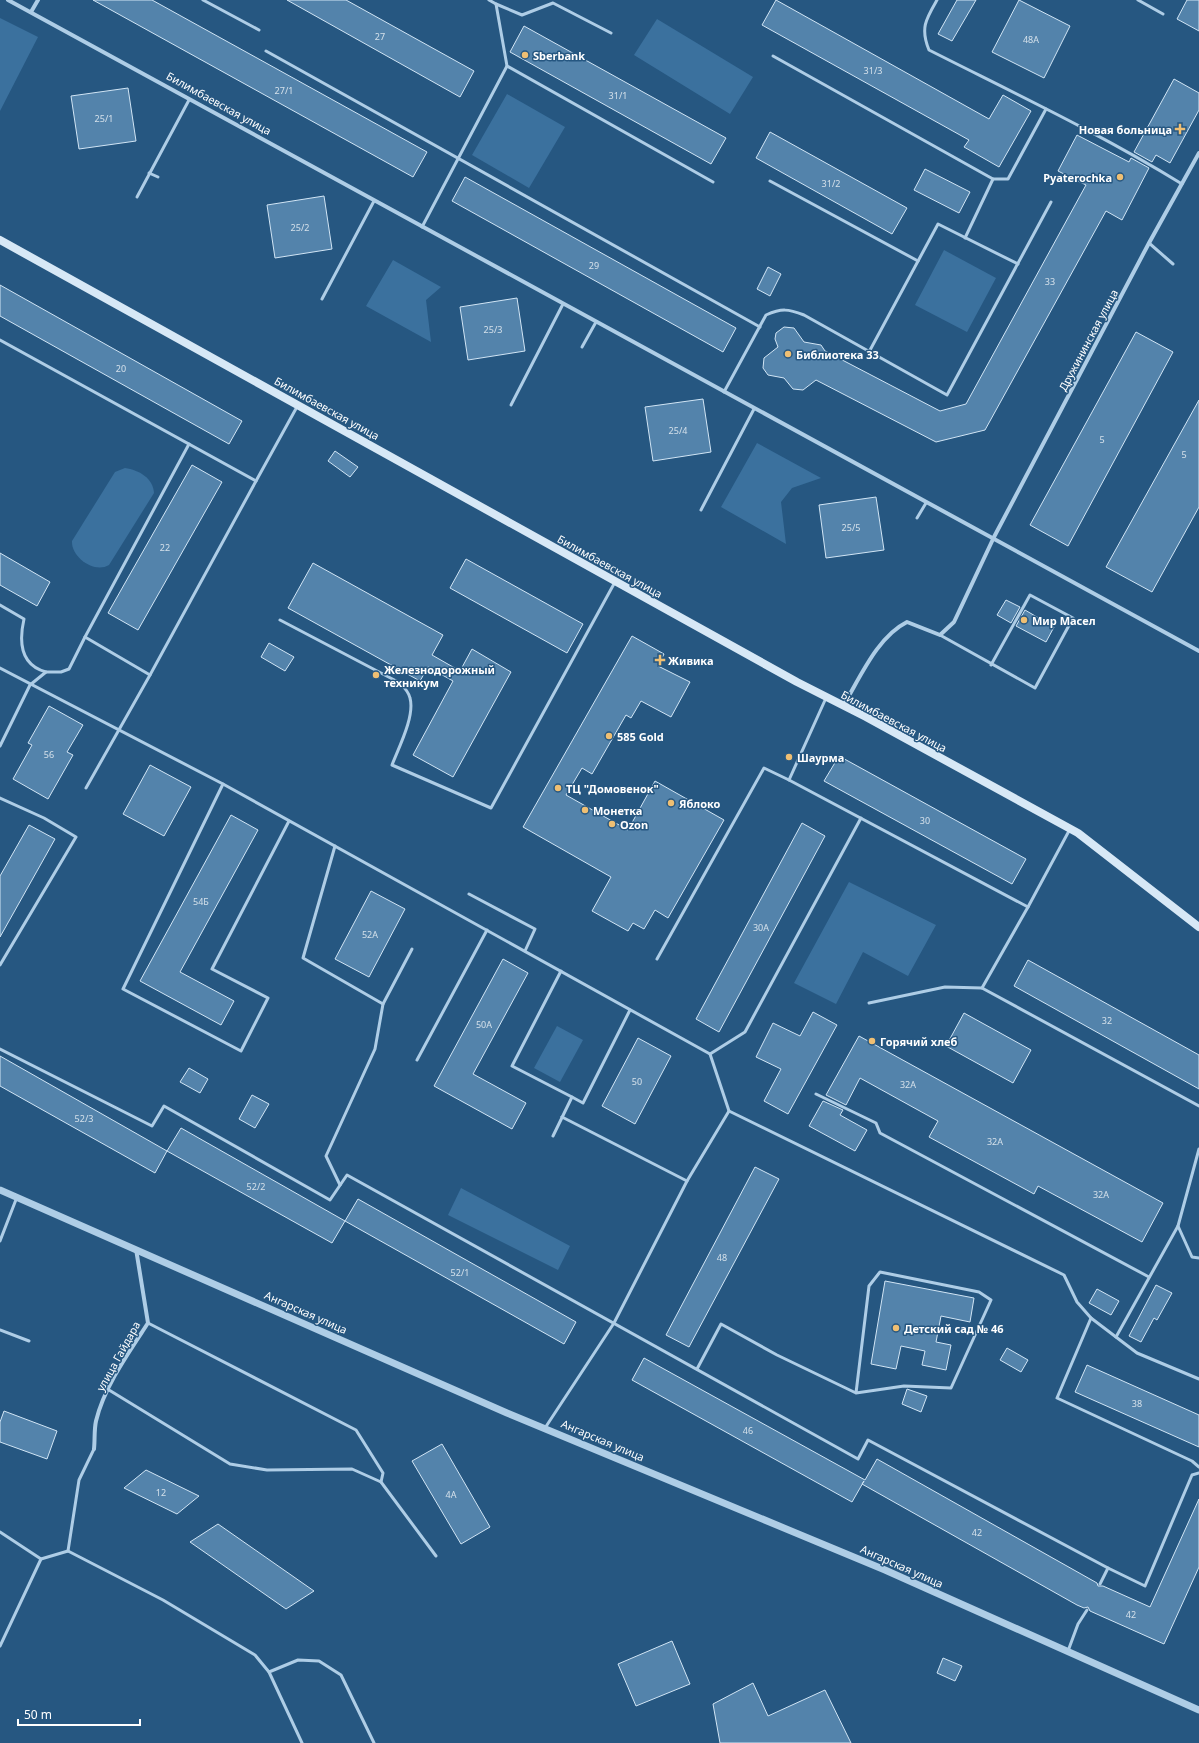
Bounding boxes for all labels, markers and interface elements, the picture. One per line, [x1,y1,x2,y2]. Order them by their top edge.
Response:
house number: 27 [375,30,385,43]
house number: 48А [1023,33,1039,46]
place label: Sberbank [533,48,585,63]
marker: Sberbank [520,50,530,60]
house number: 31/3 [864,64,882,77]
street label: Билимбаевская улица [164,68,274,138]
house number: 27/1 [275,84,293,97]
house number: 31/1 [609,89,627,102]
house number: 25/1 [95,112,113,125]
place label: Новая больница [1079,122,1172,137]
marker: Новая больница [1175,124,1185,134]
place label: Pyaterochka [1043,170,1112,185]
marker: Pyaterochka [1115,172,1125,182]
house number: 31/2 [822,177,840,190]
house number: 25/2 [291,221,309,234]
house number: 29 [589,259,599,272]
house number: 33 [1045,275,1055,288]
street label: Дружининская улица [1055,287,1121,393]
house number: 25/3 [484,323,502,336]
place label: Библиотека 33 [796,347,879,362]
marker: Библиотека 33 [783,349,793,359]
house number: 20 [116,362,126,375]
street label: Билимбаевская улица [272,373,382,443]
house number: 25/4 [669,424,687,437]
house number: 5 [1099,433,1105,446]
house number: 5 [1181,448,1187,461]
house number: 25/5 [842,521,860,534]
street label: Билимбаевская улица [555,531,665,601]
house number: 22 [160,541,170,554]
place label: Мир Масел [1032,613,1096,628]
marker: Мир Масел [1019,615,1029,625]
place label: Живика [668,653,713,668]
marker: Живика [655,655,665,665]
place label: Железнодорожный техникум [384,662,495,690]
marker: Железнодорожный техникум [371,670,381,680]
street label: Билимбаевская улица [838,687,950,755]
place label: 585 Gold [617,729,664,744]
marker: 585 Gold [604,731,614,741]
house number: 56 [44,748,54,761]
place label: Шаурма [797,750,844,765]
marker: Шаурма [784,752,794,762]
place label: ТЦ "Домовенок" [566,781,659,796]
marker: ТЦ "Домовенок" [553,783,563,793]
place label: Яблоко [679,796,721,811]
marker: Яблоко [666,798,676,808]
place label: Монетка [593,803,642,818]
marker: Монетка [580,805,590,815]
house number: 30 [920,814,930,827]
place label: Ozon [620,817,648,832]
marker: Ozon [607,819,617,829]
house number: 54Б [193,895,209,908]
house number: 30А [753,921,769,934]
house number: 52А [362,928,378,941]
house number: 32 [1102,1014,1112,1027]
house number: 50А [476,1018,492,1031]
place label: Горячий хлеб [880,1034,957,1049]
marker: Горячий хлеб [867,1036,877,1046]
house number: 50 [632,1075,642,1088]
house number: 32А [900,1078,916,1091]
house number: 52/3 [75,1112,93,1125]
house number: 32А [987,1135,1003,1148]
house number: 52/2 [247,1180,265,1193]
house number: 32А [1093,1188,1109,1201]
house number: 48 [717,1251,727,1264]
house number: 52/1 [451,1266,469,1279]
street label: Ангарская улица [262,1287,350,1337]
street label: улица Гайдара [93,1318,143,1394]
place label: Детский сад № 46 [904,1321,1003,1336]
marker: Детский сад № 46 [891,1323,901,1333]
house number: 38 [1132,1397,1142,1410]
street label: Ангарская улица [559,1416,647,1464]
house number: 46 [743,1424,753,1437]
house number: 12 [156,1486,166,1499]
house number: 4А [446,1488,457,1501]
house number: 42 [972,1526,982,1539]
street label: Ангарская улица [858,1541,946,1591]
house number: 42 [1126,1608,1136,1621]
scale bar [18,1701,140,1727]
text: 50 m [24,1706,52,1723]

